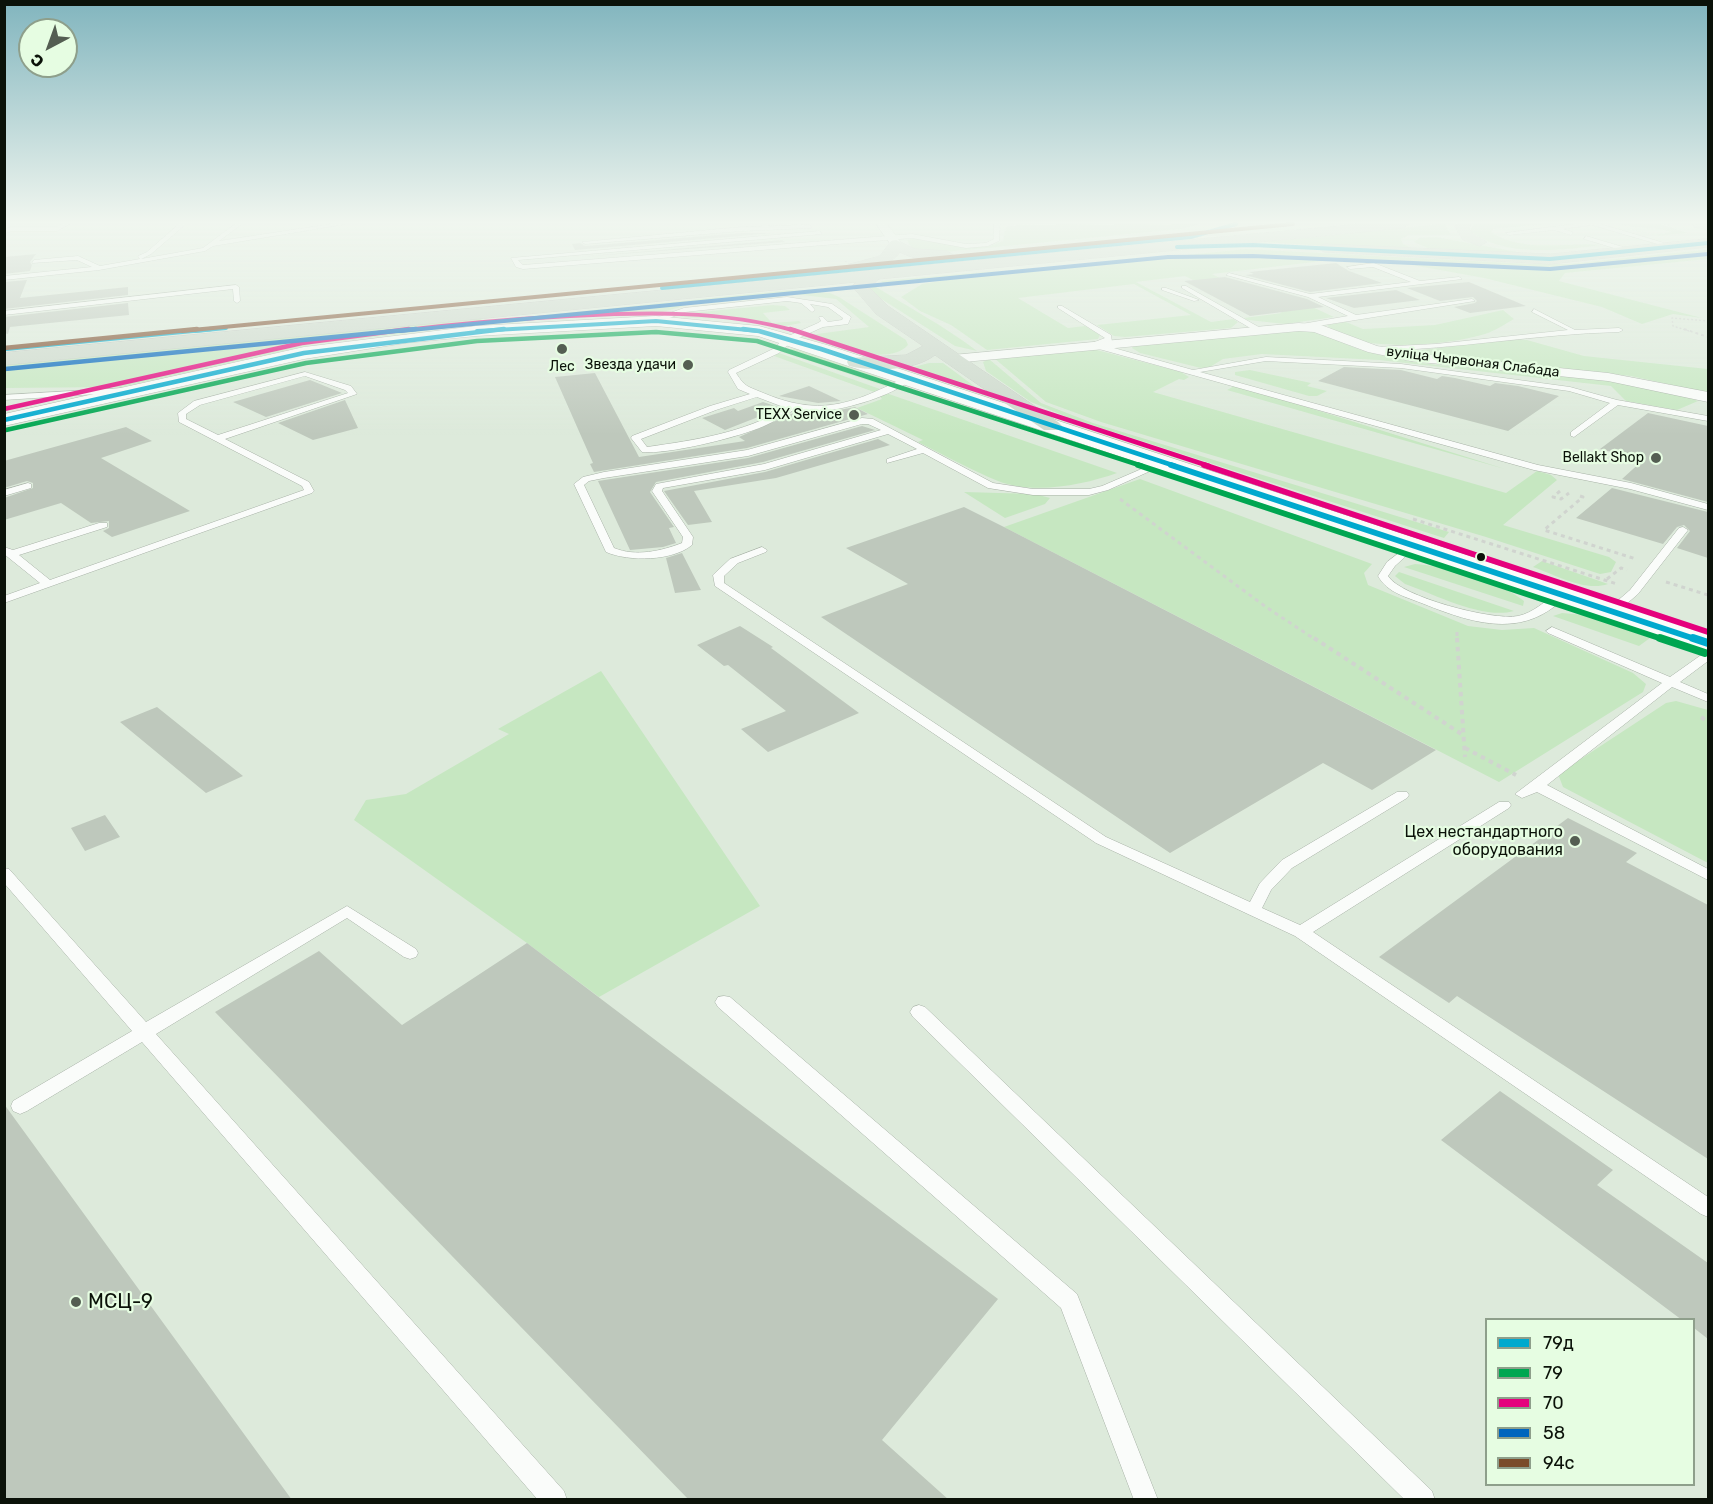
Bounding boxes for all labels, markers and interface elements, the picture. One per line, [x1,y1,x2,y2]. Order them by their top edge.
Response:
north arrow [18,18,78,78]
text: С [27,50,48,71]
marker: Лес [555,342,569,356]
street label: вуліца Чырвоная Слабада [1386,343,1560,381]
place label: Звезда удачи [585,357,676,373]
marker: Звезда удачи [681,358,695,372]
place label: Лес [549,359,575,375]
place label: TEXX Service [756,407,842,423]
marker: TEXX Service [847,408,861,422]
place label: Bellakt Shop [1563,450,1644,466]
marker: Bellakt Shop [1649,451,1663,465]
unlabelled marker [1475,551,1487,563]
place label: Цех нестандартного оборудования [1405,822,1563,860]
marker: Цех нестандартного оборудования [1568,834,1582,848]
place label: МСЦ-9 [88,1290,153,1314]
marker: МСЦ-9 [69,1295,83,1309]
legend [1485,1318,1695,1486]
text: 79д [1543,1332,1574,1354]
text: 79 [1543,1362,1563,1384]
text: 70 [1543,1392,1564,1414]
text: 58 [1543,1422,1565,1444]
text: 94с [1543,1452,1575,1474]

